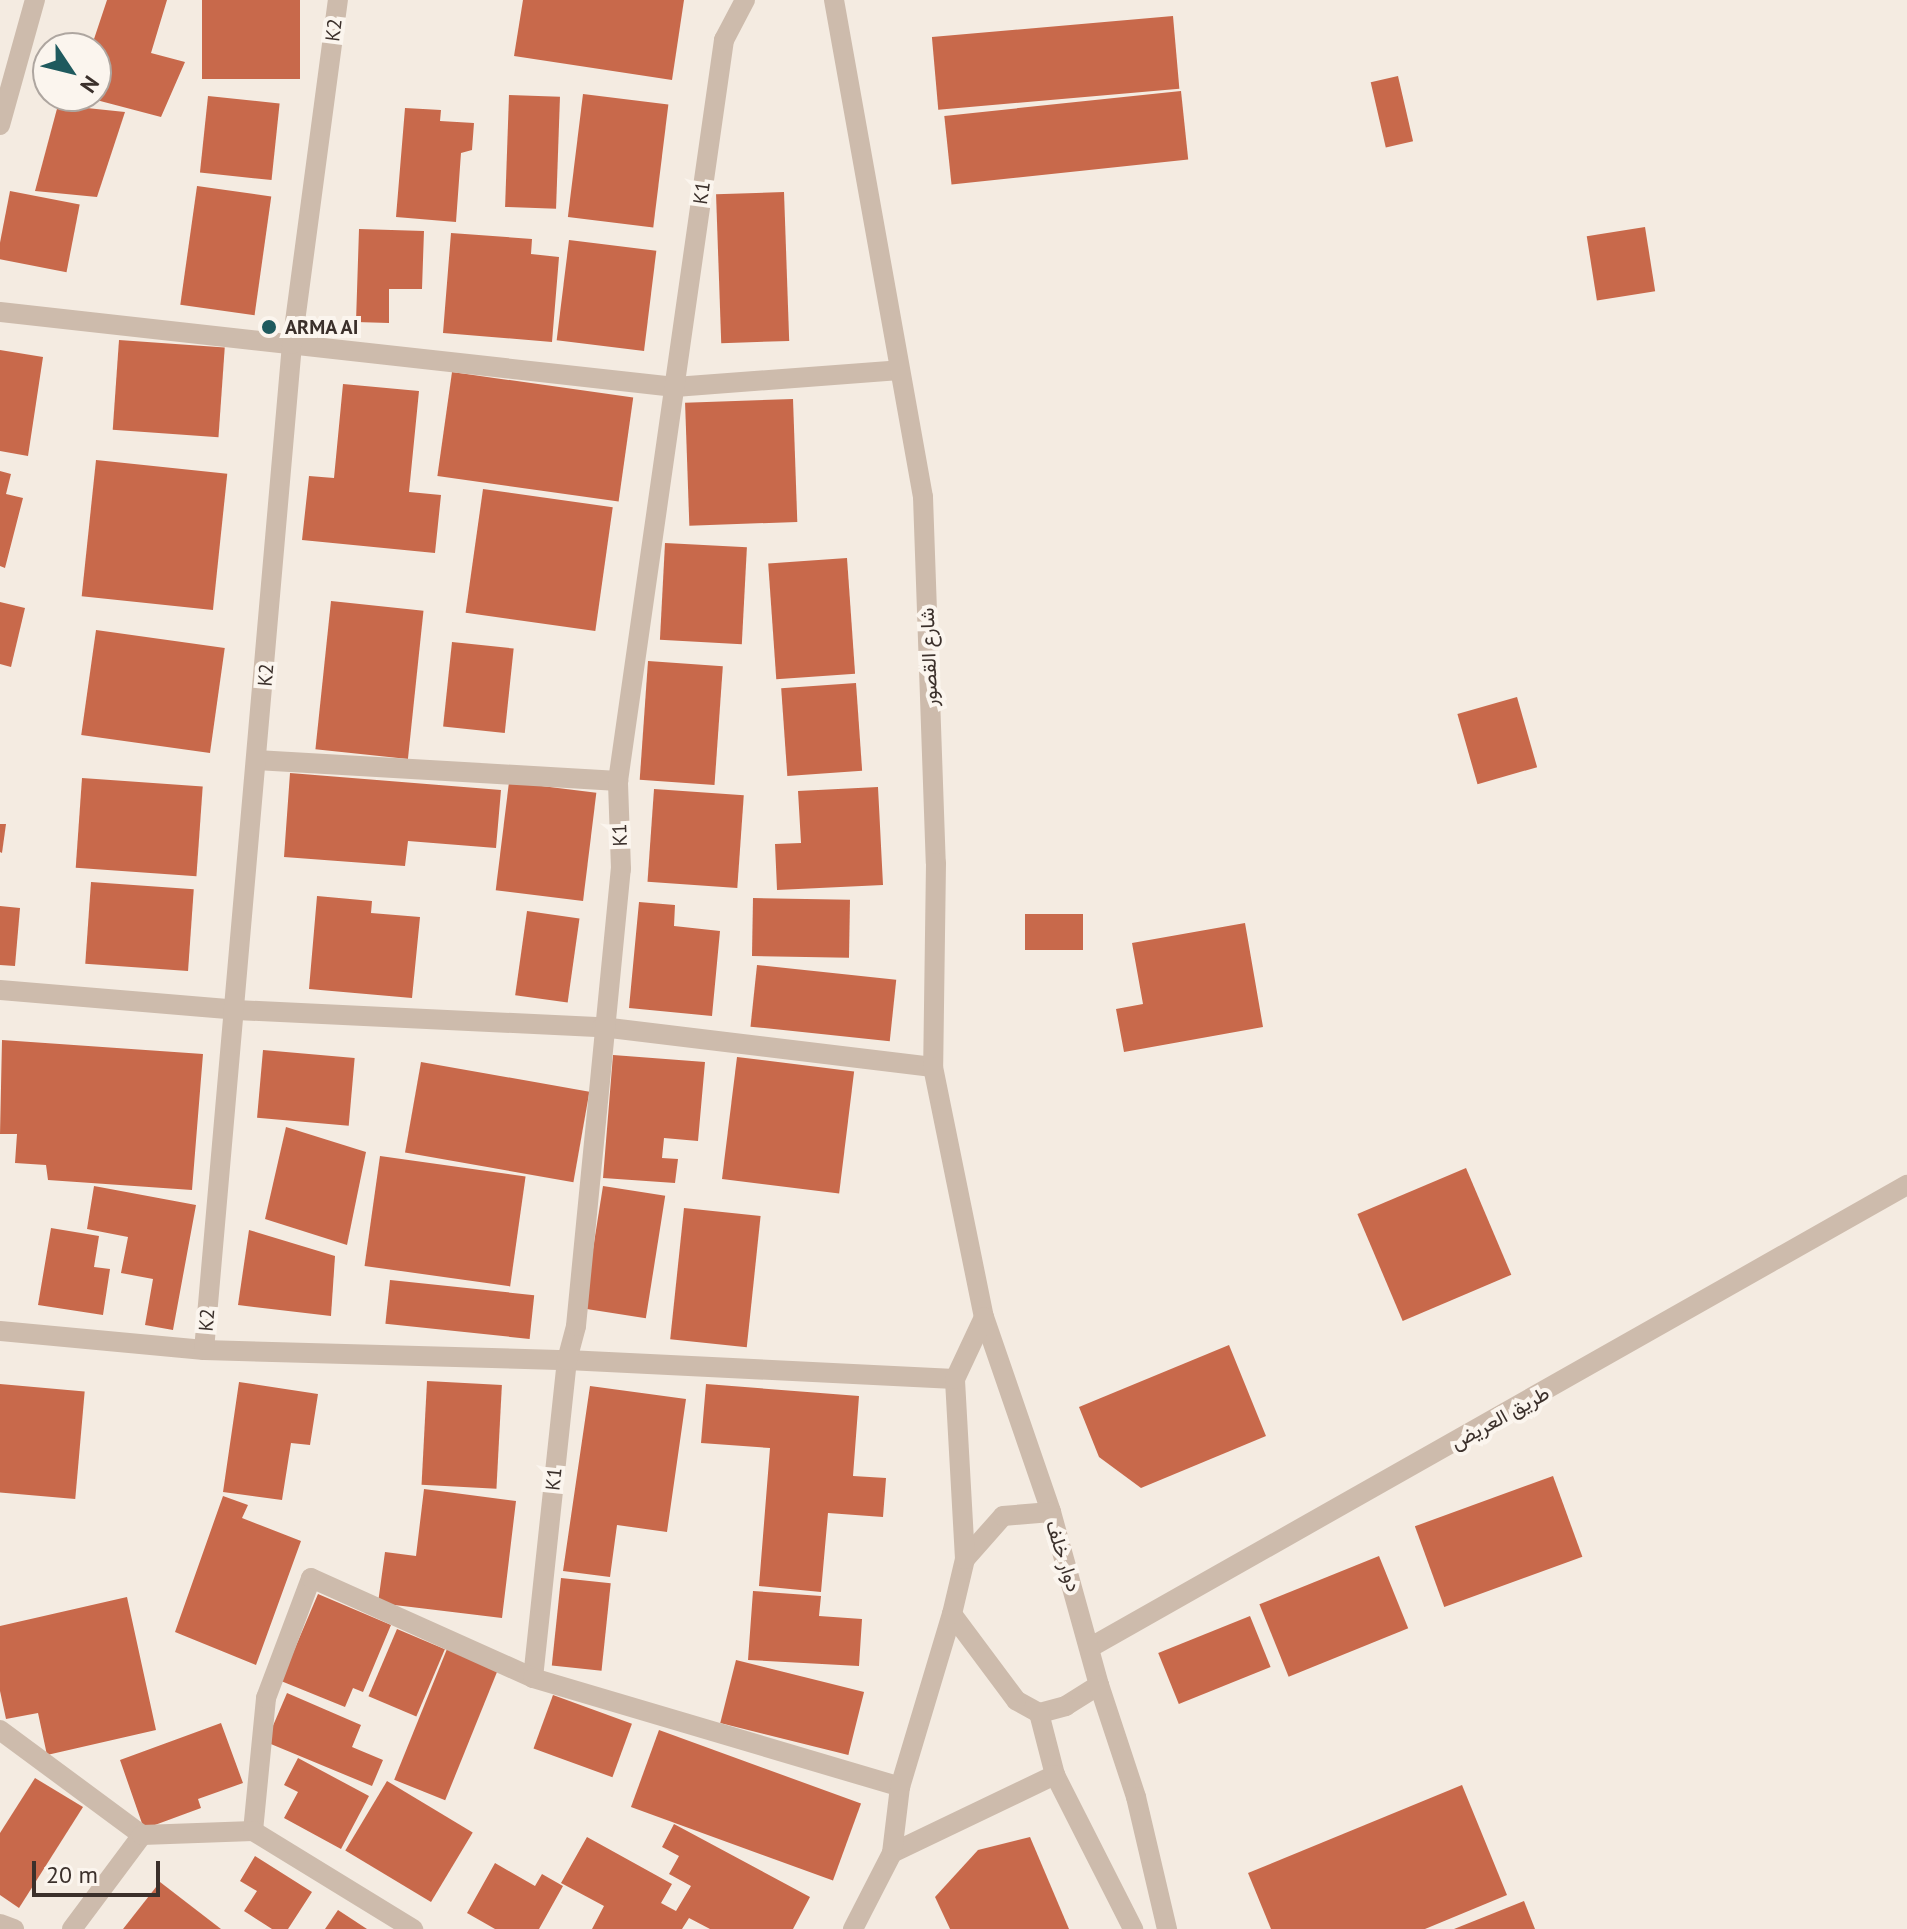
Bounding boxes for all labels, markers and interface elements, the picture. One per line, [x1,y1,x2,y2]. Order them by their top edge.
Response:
street label: K2 [321,17,347,43]
north arrow [32,32,112,112]
text: N [74,71,106,99]
street label: K1 [689,180,715,206]
place label: ARMA AI [285,315,360,339]
marker: ARMA AI [260,318,278,336]
street label: شارع القصور [915,607,943,707]
street label: K2 [253,662,279,688]
street label: K1 [608,823,632,847]
street label: K2 [194,1307,220,1333]
street label: طريق العريض [1447,1381,1553,1455]
street label: K1 [541,1466,567,1492]
street label: دوار خلف [1040,1517,1086,1595]
scale bar [36,1845,164,1895]
text: 20 m [46,1859,98,1890]

